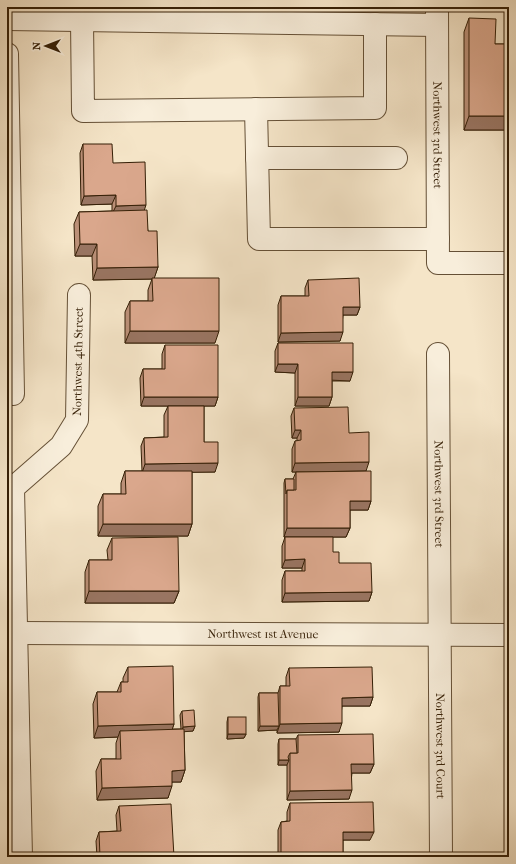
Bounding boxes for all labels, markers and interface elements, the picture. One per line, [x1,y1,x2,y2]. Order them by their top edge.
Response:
north arrow [26,26,66,66]
text: N [30,41,43,50]
street label: Northwest 3rd Street [430,81,445,189]
street label: Northwest 4th Street [70,306,86,416]
street label: Northwest 3rd Street [432,440,446,548]
street label: Northwest 1st Avenue [207,627,319,641]
street label: Northwest 3rd Court [433,693,448,800]

